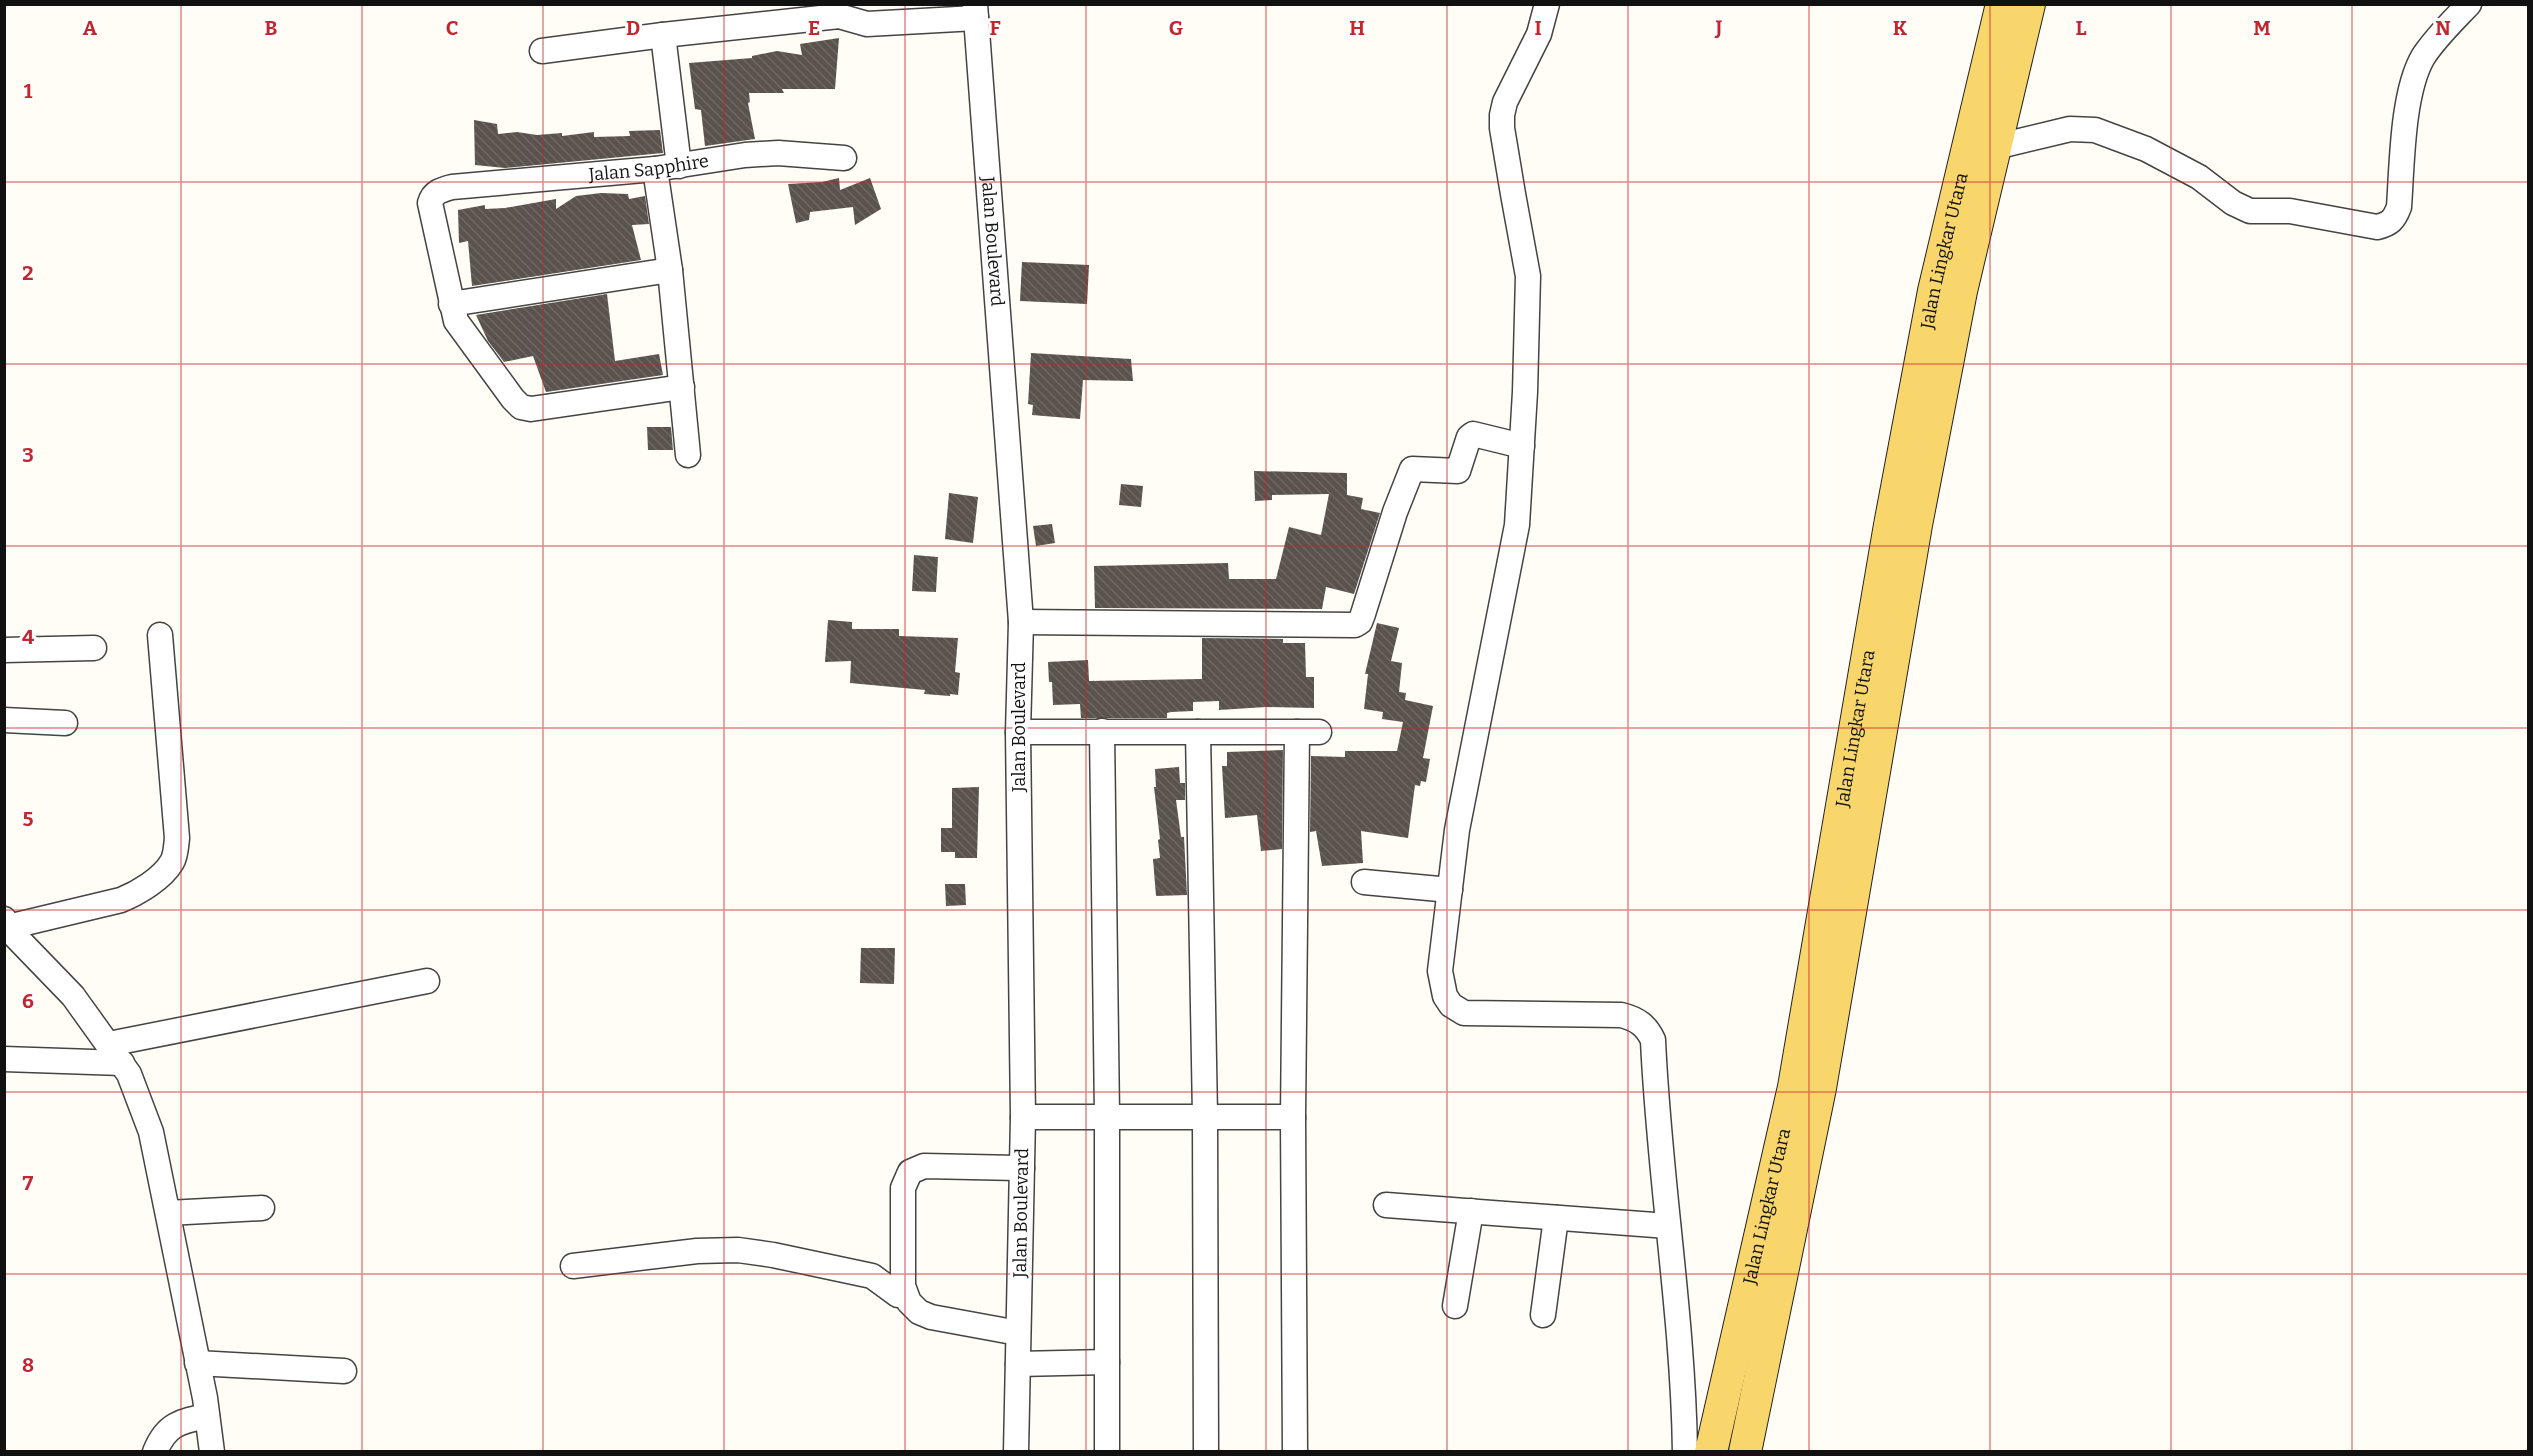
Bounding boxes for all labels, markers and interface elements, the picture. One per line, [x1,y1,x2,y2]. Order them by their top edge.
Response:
text: A [83,16,98,40]
text: B [265,16,278,40]
text: C [446,16,458,40]
text: D [626,16,640,40]
text: E [808,16,820,40]
text: F [989,16,1001,40]
text: G [1169,16,1183,40]
text: H [1349,16,1365,40]
text: I [1534,16,1542,40]
text: J [1715,16,1723,40]
text: K [1893,16,1908,40]
text: L [2075,16,2087,40]
text: M [2253,16,2271,40]
text: N [2435,16,2451,40]
text: 1 [24,79,33,103]
street label: Jalan Sapphire [587,150,710,186]
street label: Jalan Lingkar Utara [1916,170,1973,332]
street label: Jalan Boulevard [977,175,1008,307]
text: 2 [22,261,34,285]
text: 3 [22,443,34,467]
text: 4 [22,625,34,649]
street label: Jalan Lingkar Utara [1831,648,1880,810]
street label: Jalan Boulevard [1008,662,1030,793]
text: 5 [23,807,34,831]
text: 6 [22,989,34,1013]
street label: Jalan Lingkar Utara [1738,1126,1795,1287]
street label: Jalan Boulevard [1009,1148,1033,1279]
text: 7 [23,1171,34,1195]
text: 8 [22,1353,34,1377]

